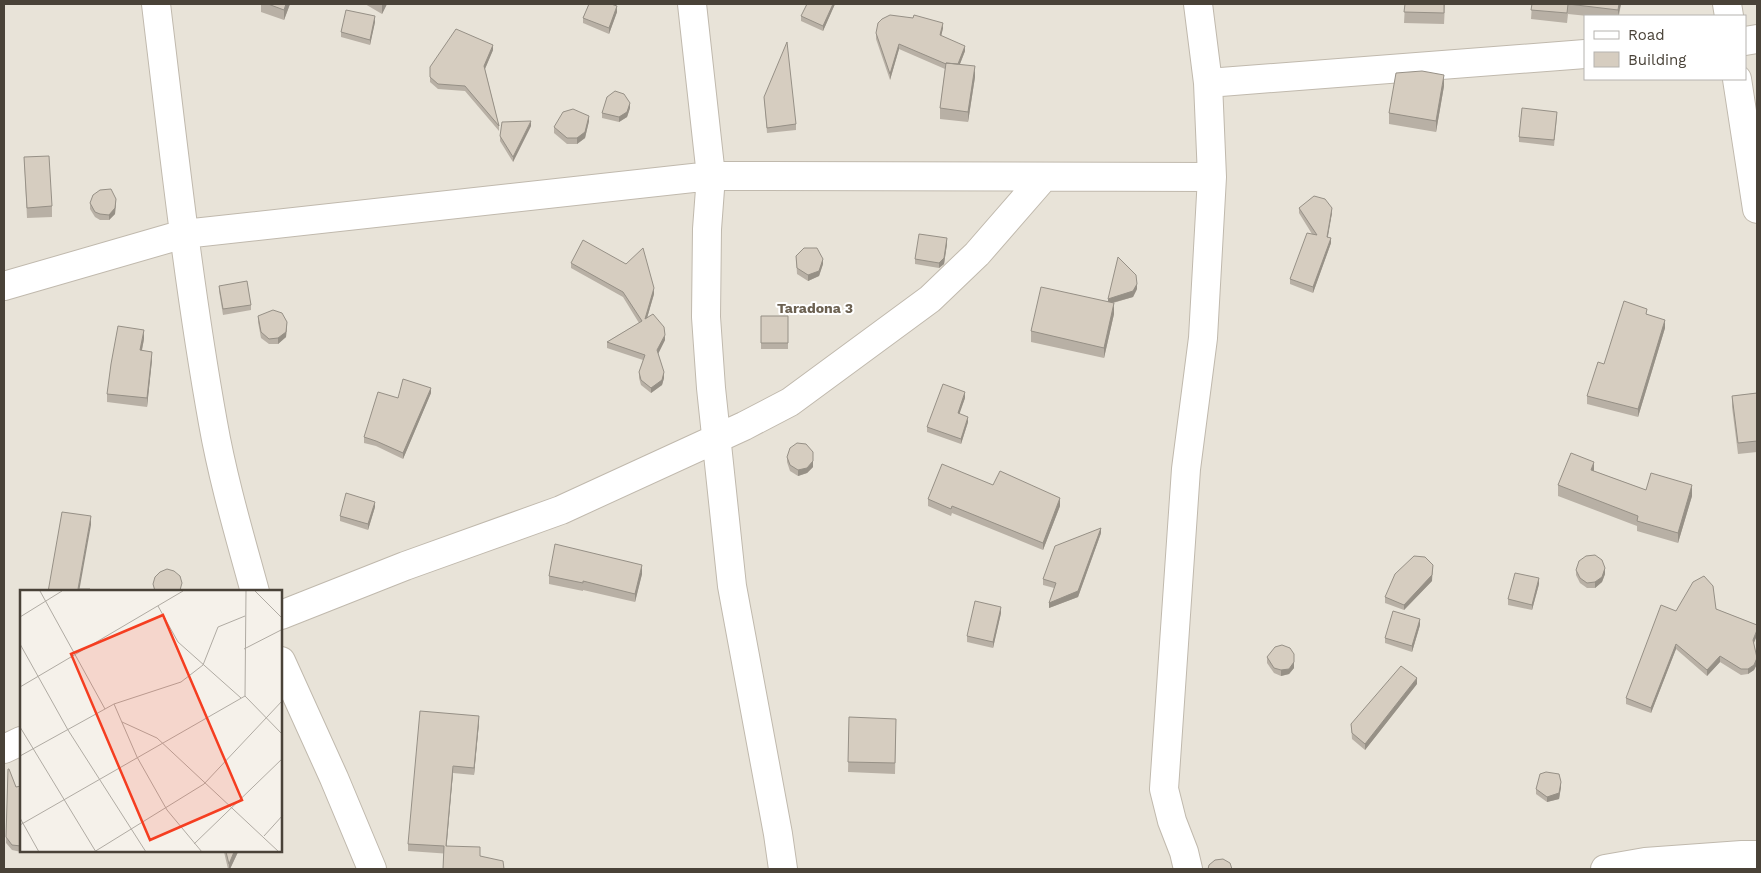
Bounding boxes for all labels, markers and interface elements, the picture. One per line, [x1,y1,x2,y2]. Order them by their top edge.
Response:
legend [1584,15,1746,80]
text: Road [1628,26,1665,44]
text: Building [1628,51,1686,69]
district label: Taradona 3 [777,300,853,316]
inset map [20,590,282,853]

